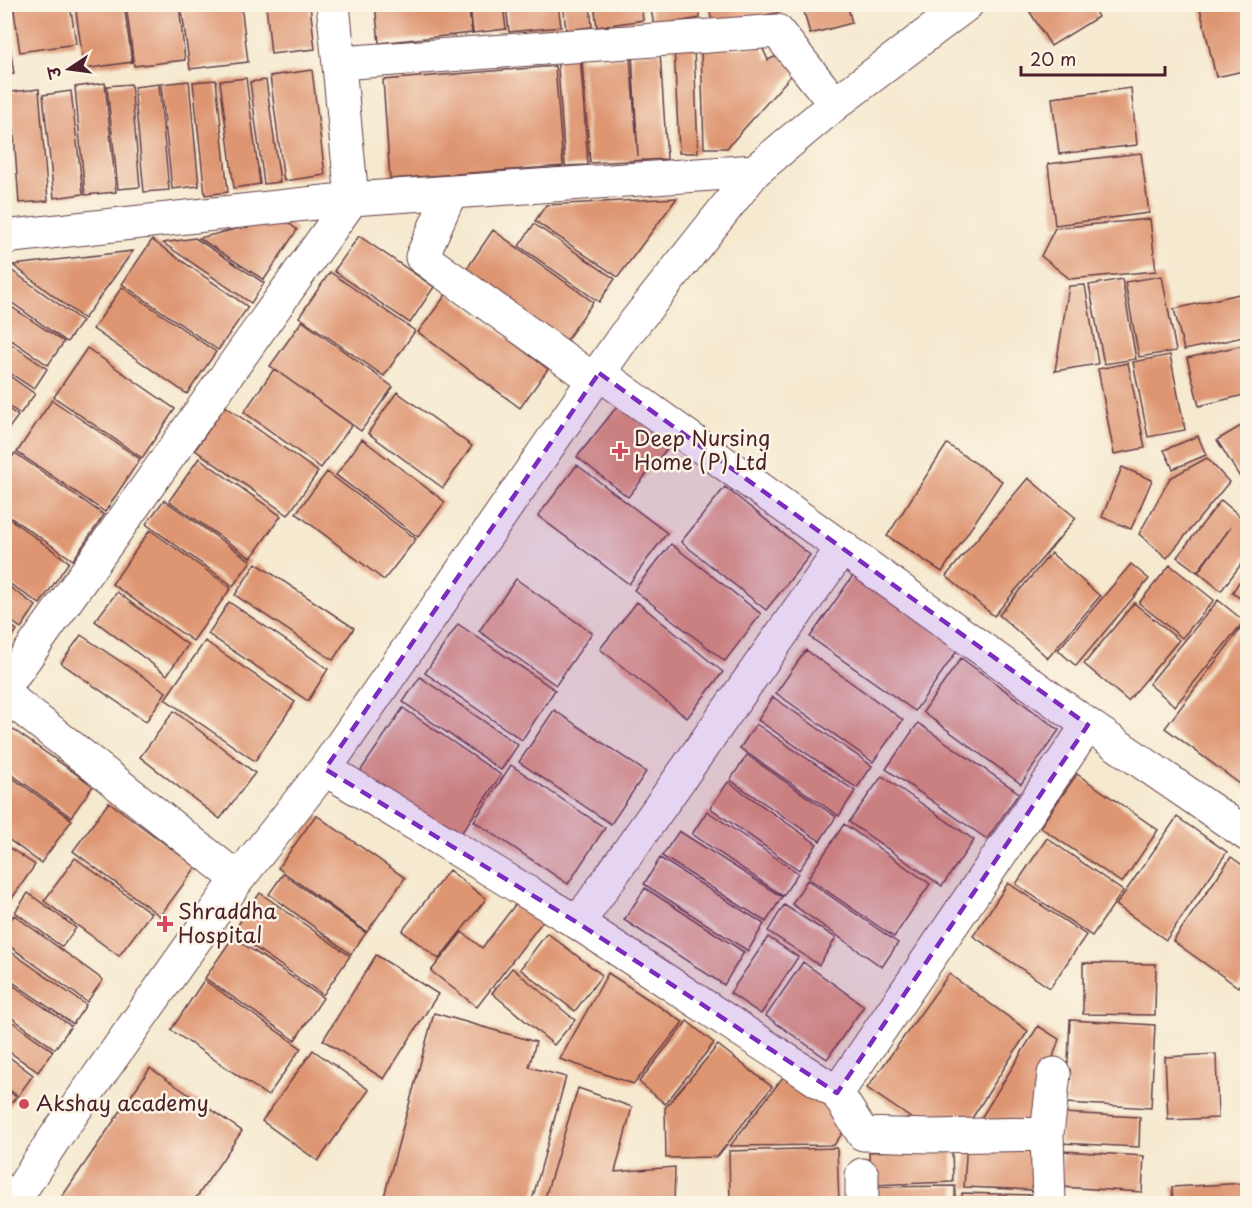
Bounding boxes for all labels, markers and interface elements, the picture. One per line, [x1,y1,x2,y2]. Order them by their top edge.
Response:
north arrow [39,39,99,99]
scale bar [1021,39,1165,77]
text: 20 m [1030,45,1076,72]
text: उ [40,63,67,82]
place label: Deep Nursing Home (P) Ltd [634,421,770,477]
marker: Deep Nursing Home (P) Ltd [611,442,629,460]
place label: Shraddha Hospital [178,894,277,950]
marker: Shraddha Hospital [156,915,174,933]
place label: Akshay academy [36,1086,209,1118]
marker: Akshay academy [17,1097,31,1111]

